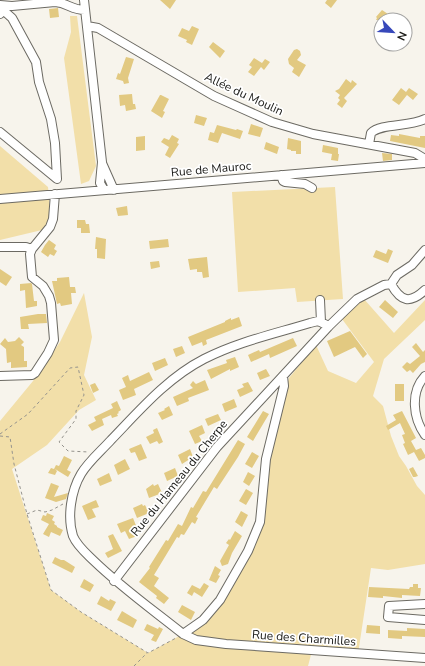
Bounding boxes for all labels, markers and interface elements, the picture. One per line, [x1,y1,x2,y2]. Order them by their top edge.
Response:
north arrow [373,12,413,52]
text: N [393,29,410,43]
street label: Allée du Moulin [202,69,286,119]
street label: Rue de Mauroc [170,157,252,180]
street label: Rue du Hameau du Cherpe [127,417,231,539]
street label: Rue des Charmilles [251,626,357,650]

